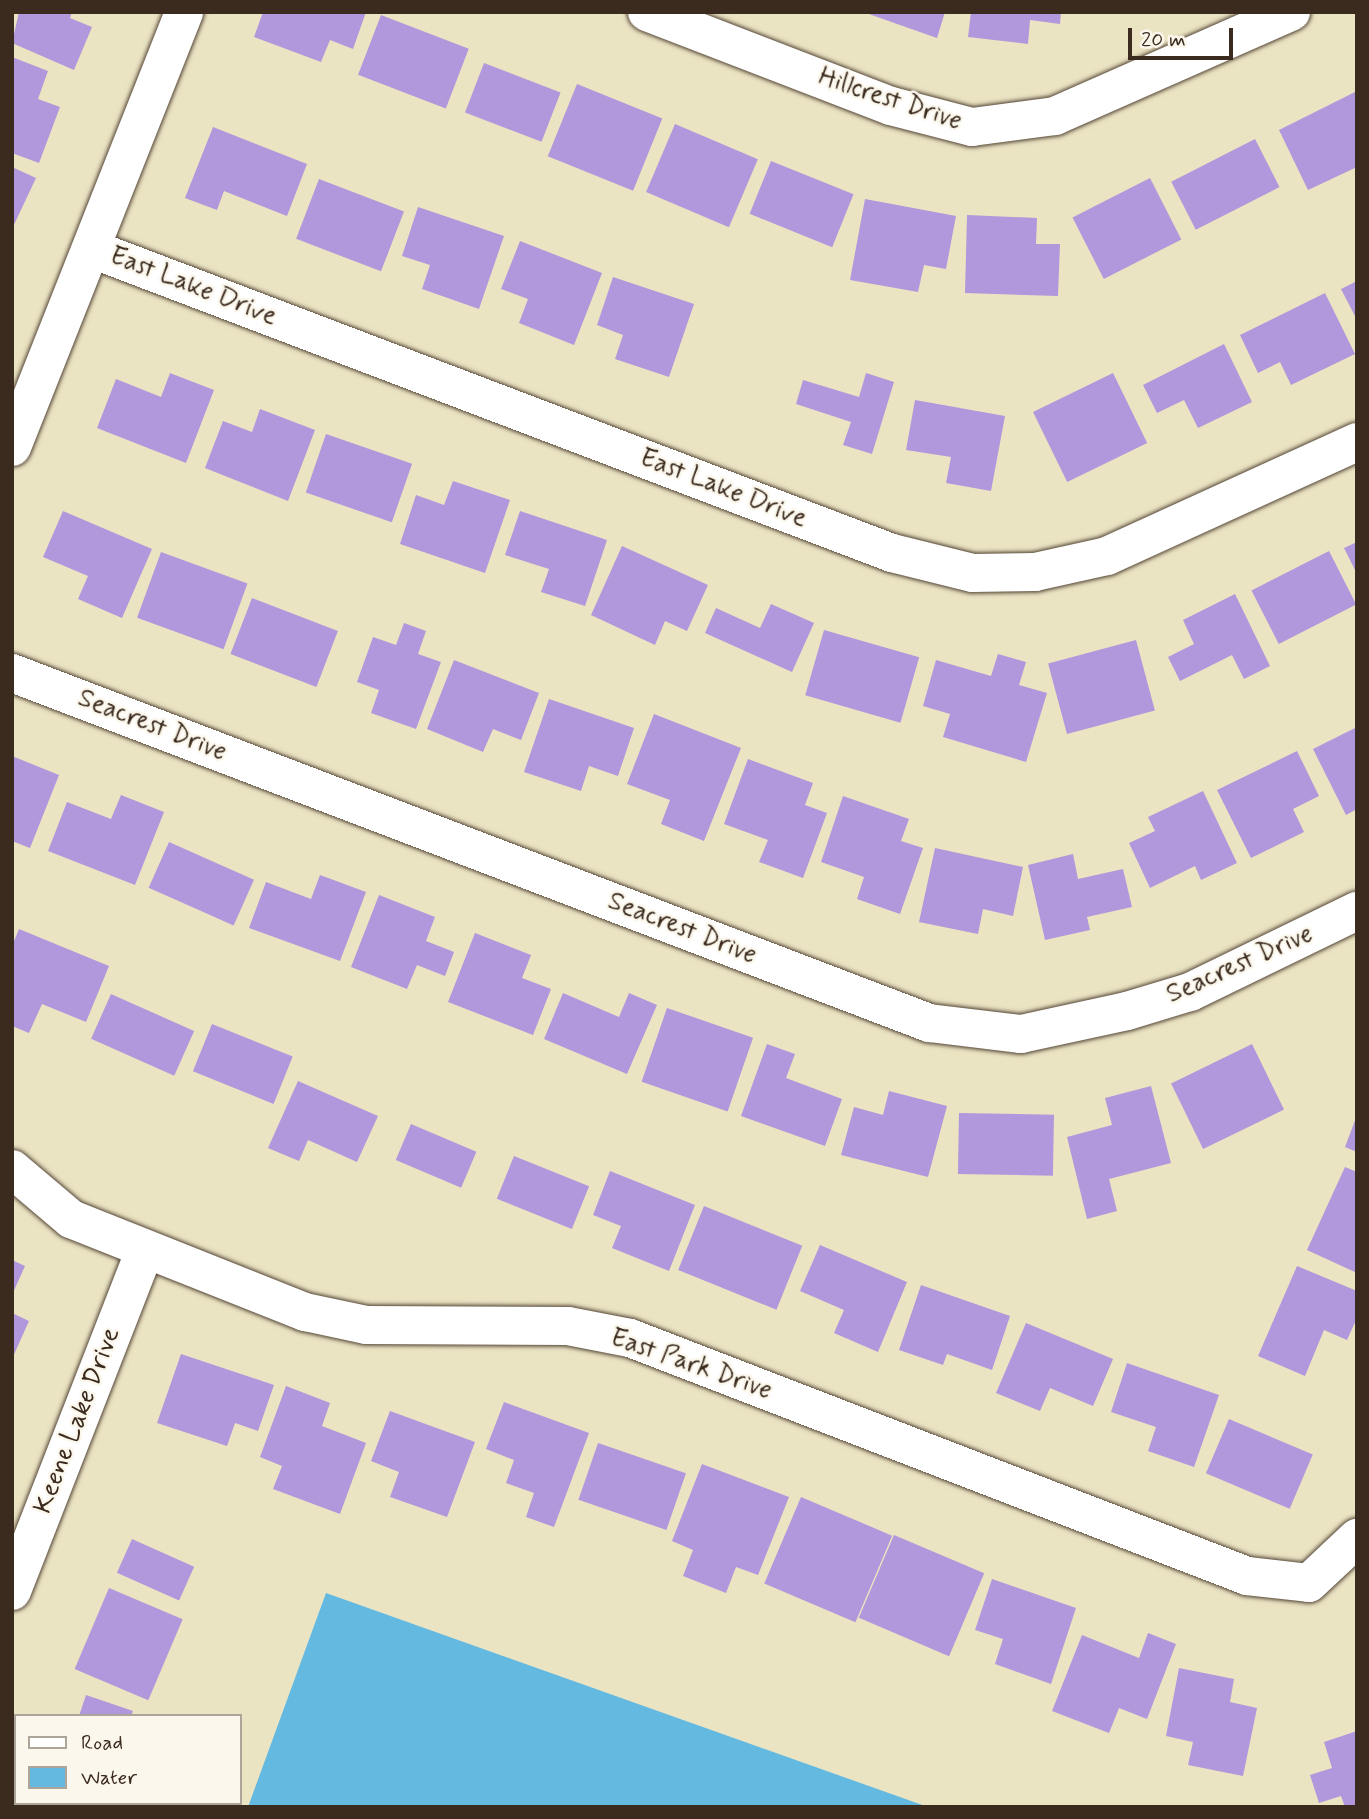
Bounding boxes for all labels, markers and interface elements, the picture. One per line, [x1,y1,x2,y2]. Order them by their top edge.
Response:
scale bar [1131,14,1236,58]
text: 20 m [1141,26,1186,54]
street label: Hillcrest Drive [814,62,966,138]
street label: East Lake Drive [107,241,279,333]
street label: East Lake Drive [637,443,809,535]
street label: Seacrest Drive [73,683,231,769]
street label: Seacrest Drive [603,886,761,972]
street label: Seacrest Drive [1162,919,1318,1011]
street label: East Park Drive [606,1323,776,1407]
street label: Keene Lake Drive [28,1324,128,1518]
legend [14,1714,242,1805]
text: Road [81,1729,123,1757]
text: Water [81,1764,137,1792]

